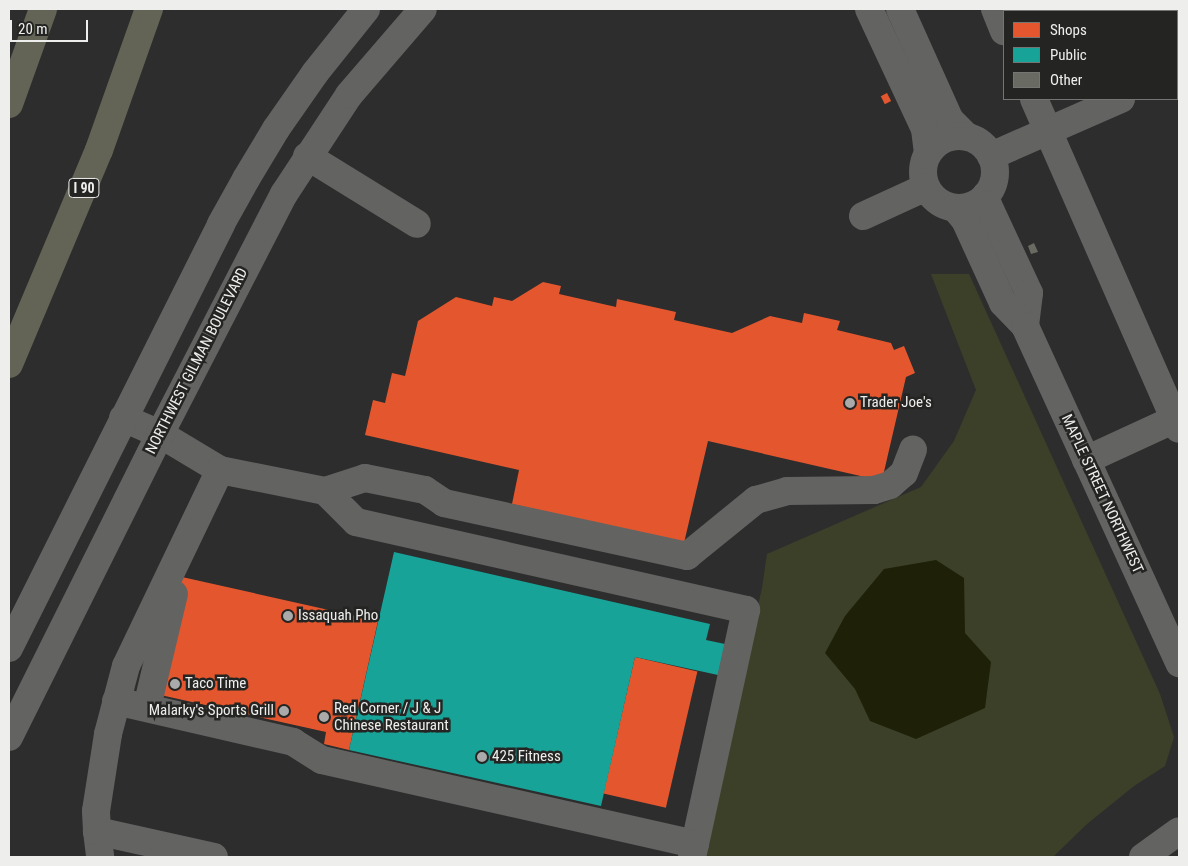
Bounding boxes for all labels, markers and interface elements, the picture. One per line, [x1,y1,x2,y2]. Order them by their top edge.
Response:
scale bar [12,10,90,42]
legend [1003,10,1178,100]
text: 20 m [18,20,48,38]
text: Shops [1050,21,1087,39]
text: Public [1050,46,1087,64]
text: Other [1050,71,1082,89]
road number: I 90 [68,177,100,200]
street label: NORTHWEST GILMAN BOULEVARD [142,265,252,457]
place label: Trader Joe's [860,394,932,412]
marker: Trader Joe's [844,397,856,409]
street label: MAPLE STREET NORTHWEST [1057,412,1147,576]
place label: Issaquah Pho [298,607,378,625]
marker: Issaquah Pho [282,610,294,622]
place label: Taco Time [185,675,247,693]
marker: Taco Time [169,678,181,690]
place label: Red Corner / J & J Chinese Restaurant [334,699,449,734]
place label: Malarky's Sports Grill [149,702,274,720]
marker: Malarky's Sports Grill [278,705,290,717]
marker: Red Corner / J & J Chinese Restaurant [318,711,330,723]
place label: 425 Fitness [492,748,561,766]
marker: 425 Fitness [476,751,488,763]

